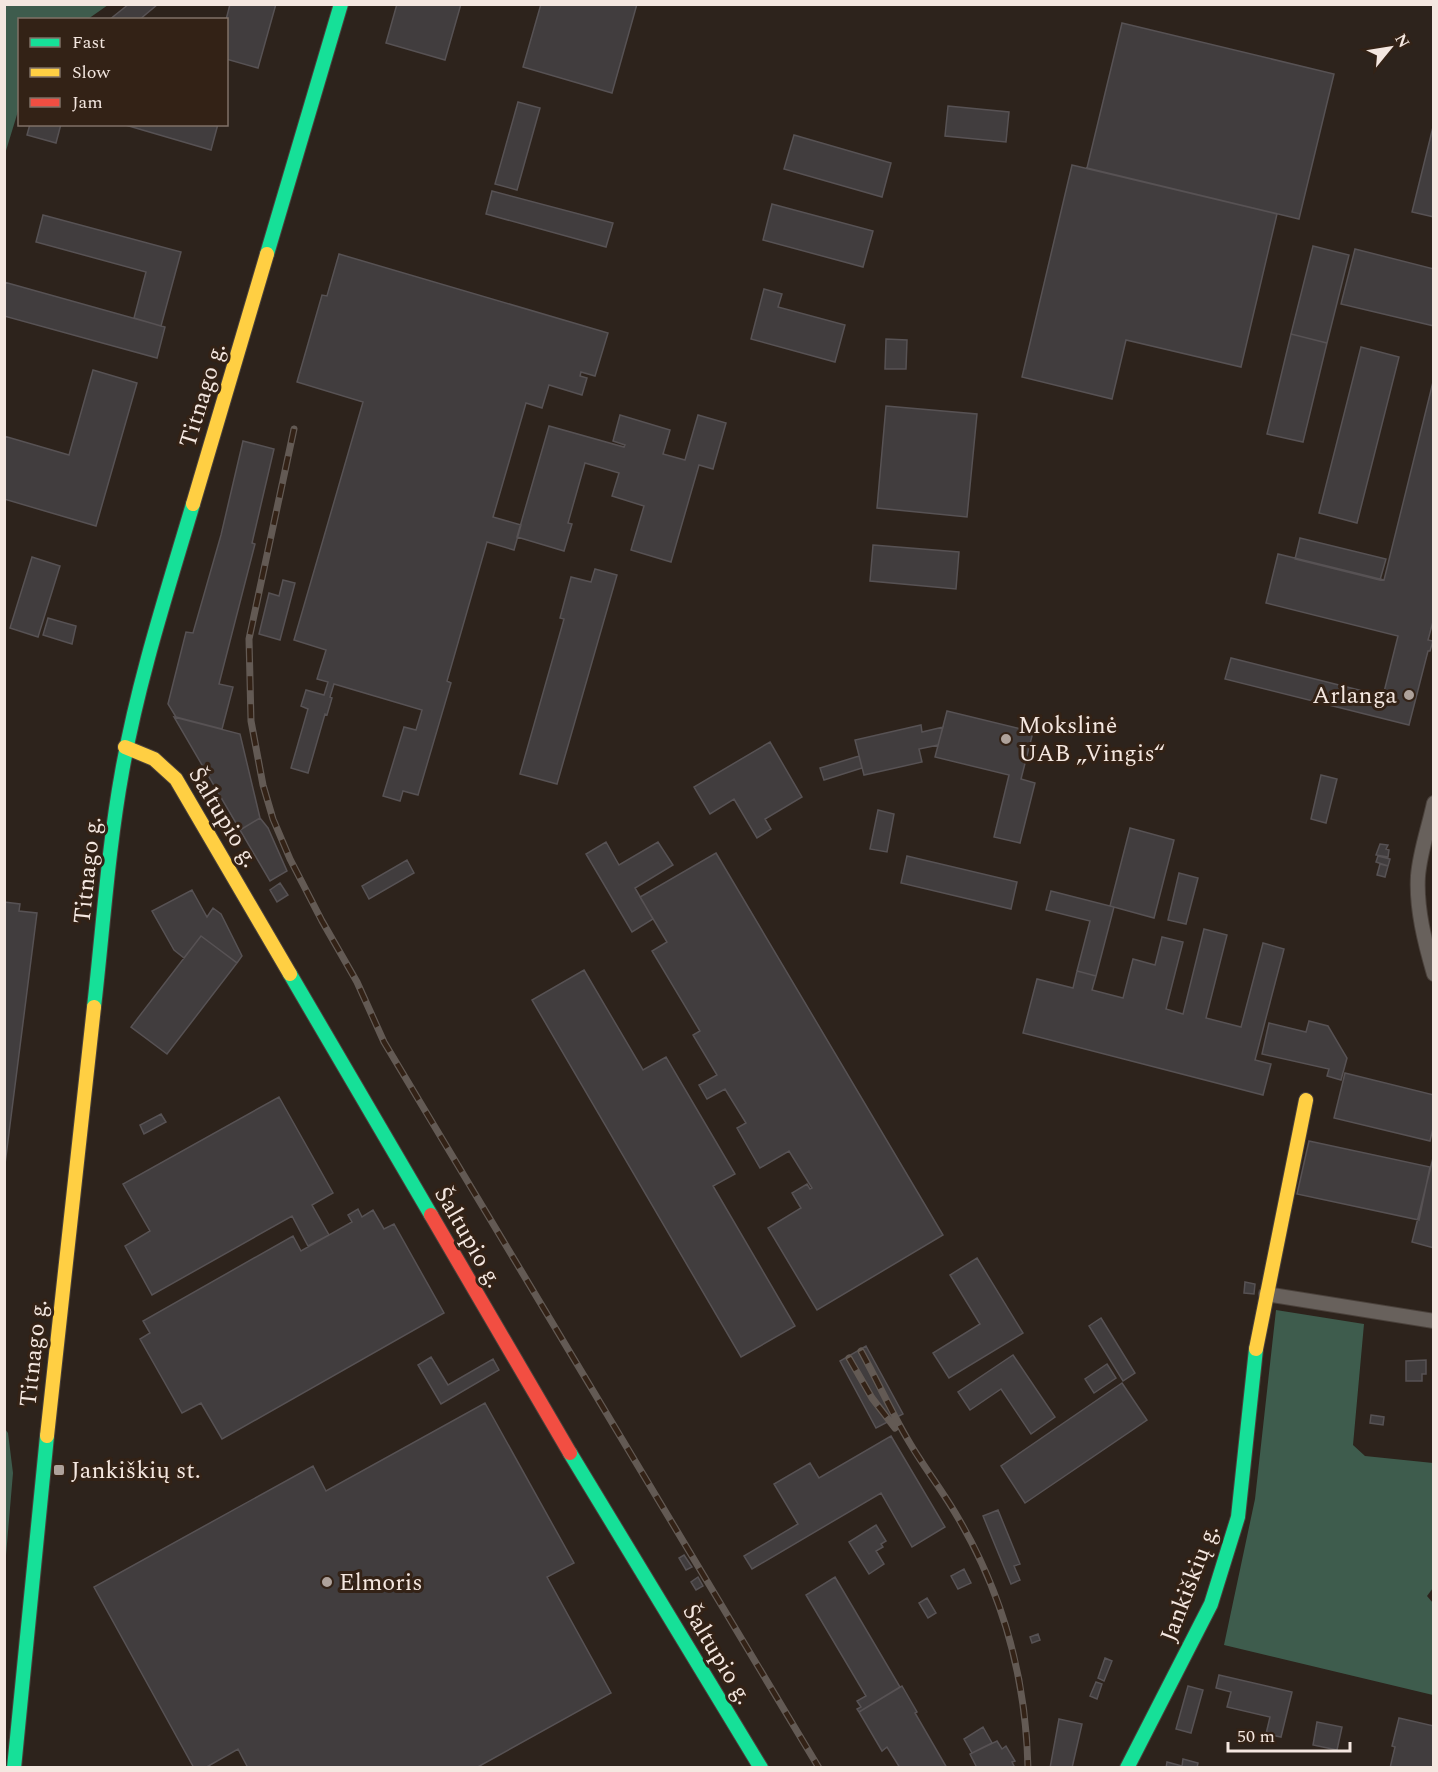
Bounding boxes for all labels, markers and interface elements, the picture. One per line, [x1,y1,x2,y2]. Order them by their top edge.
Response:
legend [18,18,228,126]
north arrow [1360,18,1420,78]
text: Fast [72,29,105,56]
text: N [1388,29,1416,53]
text: Slow [72,59,111,86]
text: Jam [72,89,103,116]
street label: Titnago g. [170,338,236,452]
place label: Arlanga [1312,678,1397,714]
marker: Arlanga [1402,688,1416,702]
place label: Mokslinė UAB „Vingis“ [1018,708,1165,772]
marker: Mokslinė UAB „Vingis“ [999,732,1013,746]
street label: Šaltupio g. [179,760,267,875]
street label: Titnago g. [64,815,112,926]
street label: Šaltupio g. [425,1180,512,1295]
street label: Titnago g. [10,1298,58,1409]
place label: Jankiškių st. [71,1453,201,1489]
marker: Jankiškių st. [52,1463,66,1477]
street label: Jankiškių g. [1151,1519,1229,1647]
place label: Elmoris [339,1565,423,1601]
marker: Elmoris [320,1575,334,1589]
street label: Šaltupio g. [673,1597,761,1712]
scale bar [1228,1715,1350,1753]
text: 50 m [1237,1723,1275,1750]

